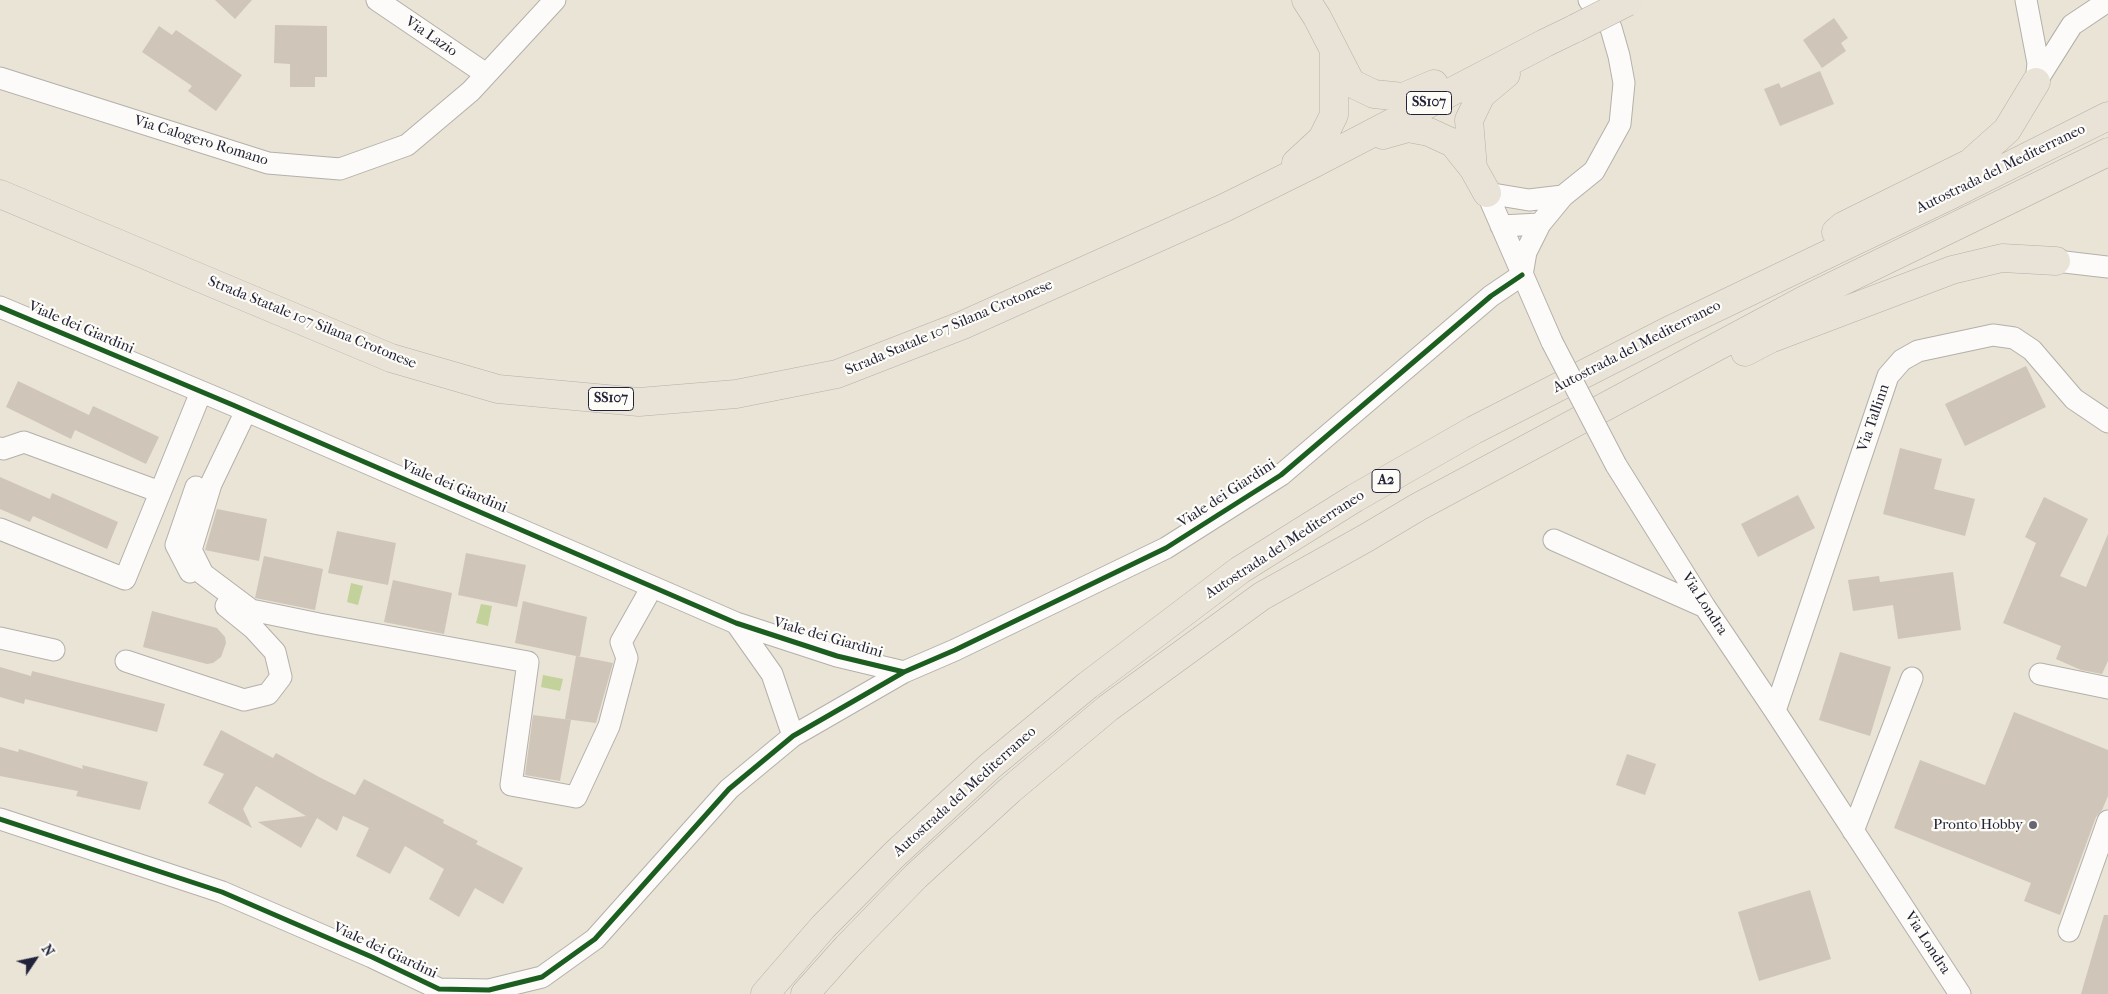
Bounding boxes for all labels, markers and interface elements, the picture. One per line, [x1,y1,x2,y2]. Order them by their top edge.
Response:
street label: Via Lazio [402,13,460,61]
road number: SS107 [1406,92,1452,115]
street label: Via Calogero Romano [132,112,270,170]
street label: Autostrada del Mediterraneo [1913,120,2089,218]
street label: Strada Statale 107 Silana Crotonese [205,273,419,373]
street label: Strada Statale 107 Silana Crotonese [843,276,1055,380]
street label: Autostrada del Mediterraneo [1550,297,1724,397]
street label: Viale dei Giardini [26,298,136,358]
street label: Via Tallinn [1854,382,1894,454]
road number: SS107 [588,388,634,410]
street label: Viale dei Giardini [1175,456,1279,532]
street label: Viale dei Giardini [399,457,509,517]
road number: A2 [1372,470,1400,492]
street label: Autostrada del Mediterraneo [1202,487,1368,603]
street label: Via Londra [1677,569,1731,639]
street label: Viale dei Giardini [771,614,885,662]
street label: Autostrada del Mediterraneo [890,723,1040,861]
place label: Pronto Hobby [1933,816,2023,834]
marker: Pronto Hobby [2027,819,2039,831]
street label: Via Londra [1900,908,1954,978]
street label: Viale dei Giardini [330,919,440,983]
north arrow [10,934,60,984]
text: N [38,941,58,959]

